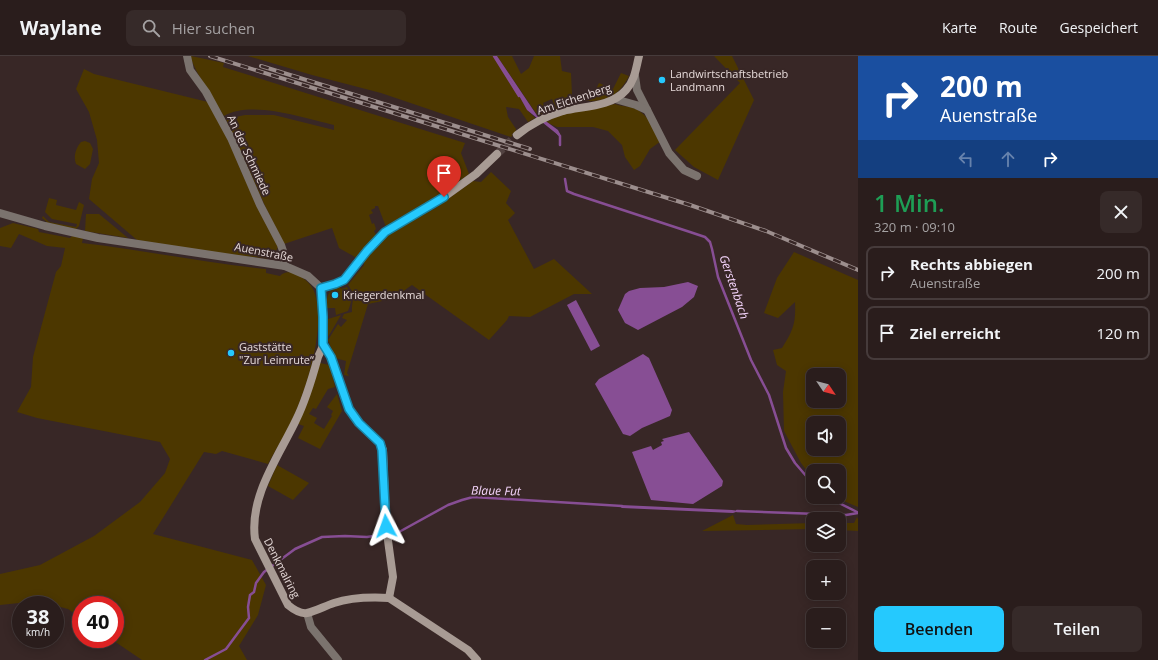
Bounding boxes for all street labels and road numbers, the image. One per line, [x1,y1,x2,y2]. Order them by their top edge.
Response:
street label: Am Eichenberg [535,79,613,118]
street label: An der Schmiede [224,112,275,197]
street label: Auenstraße [233,238,295,265]
street label: Denkmalring [261,535,304,600]

